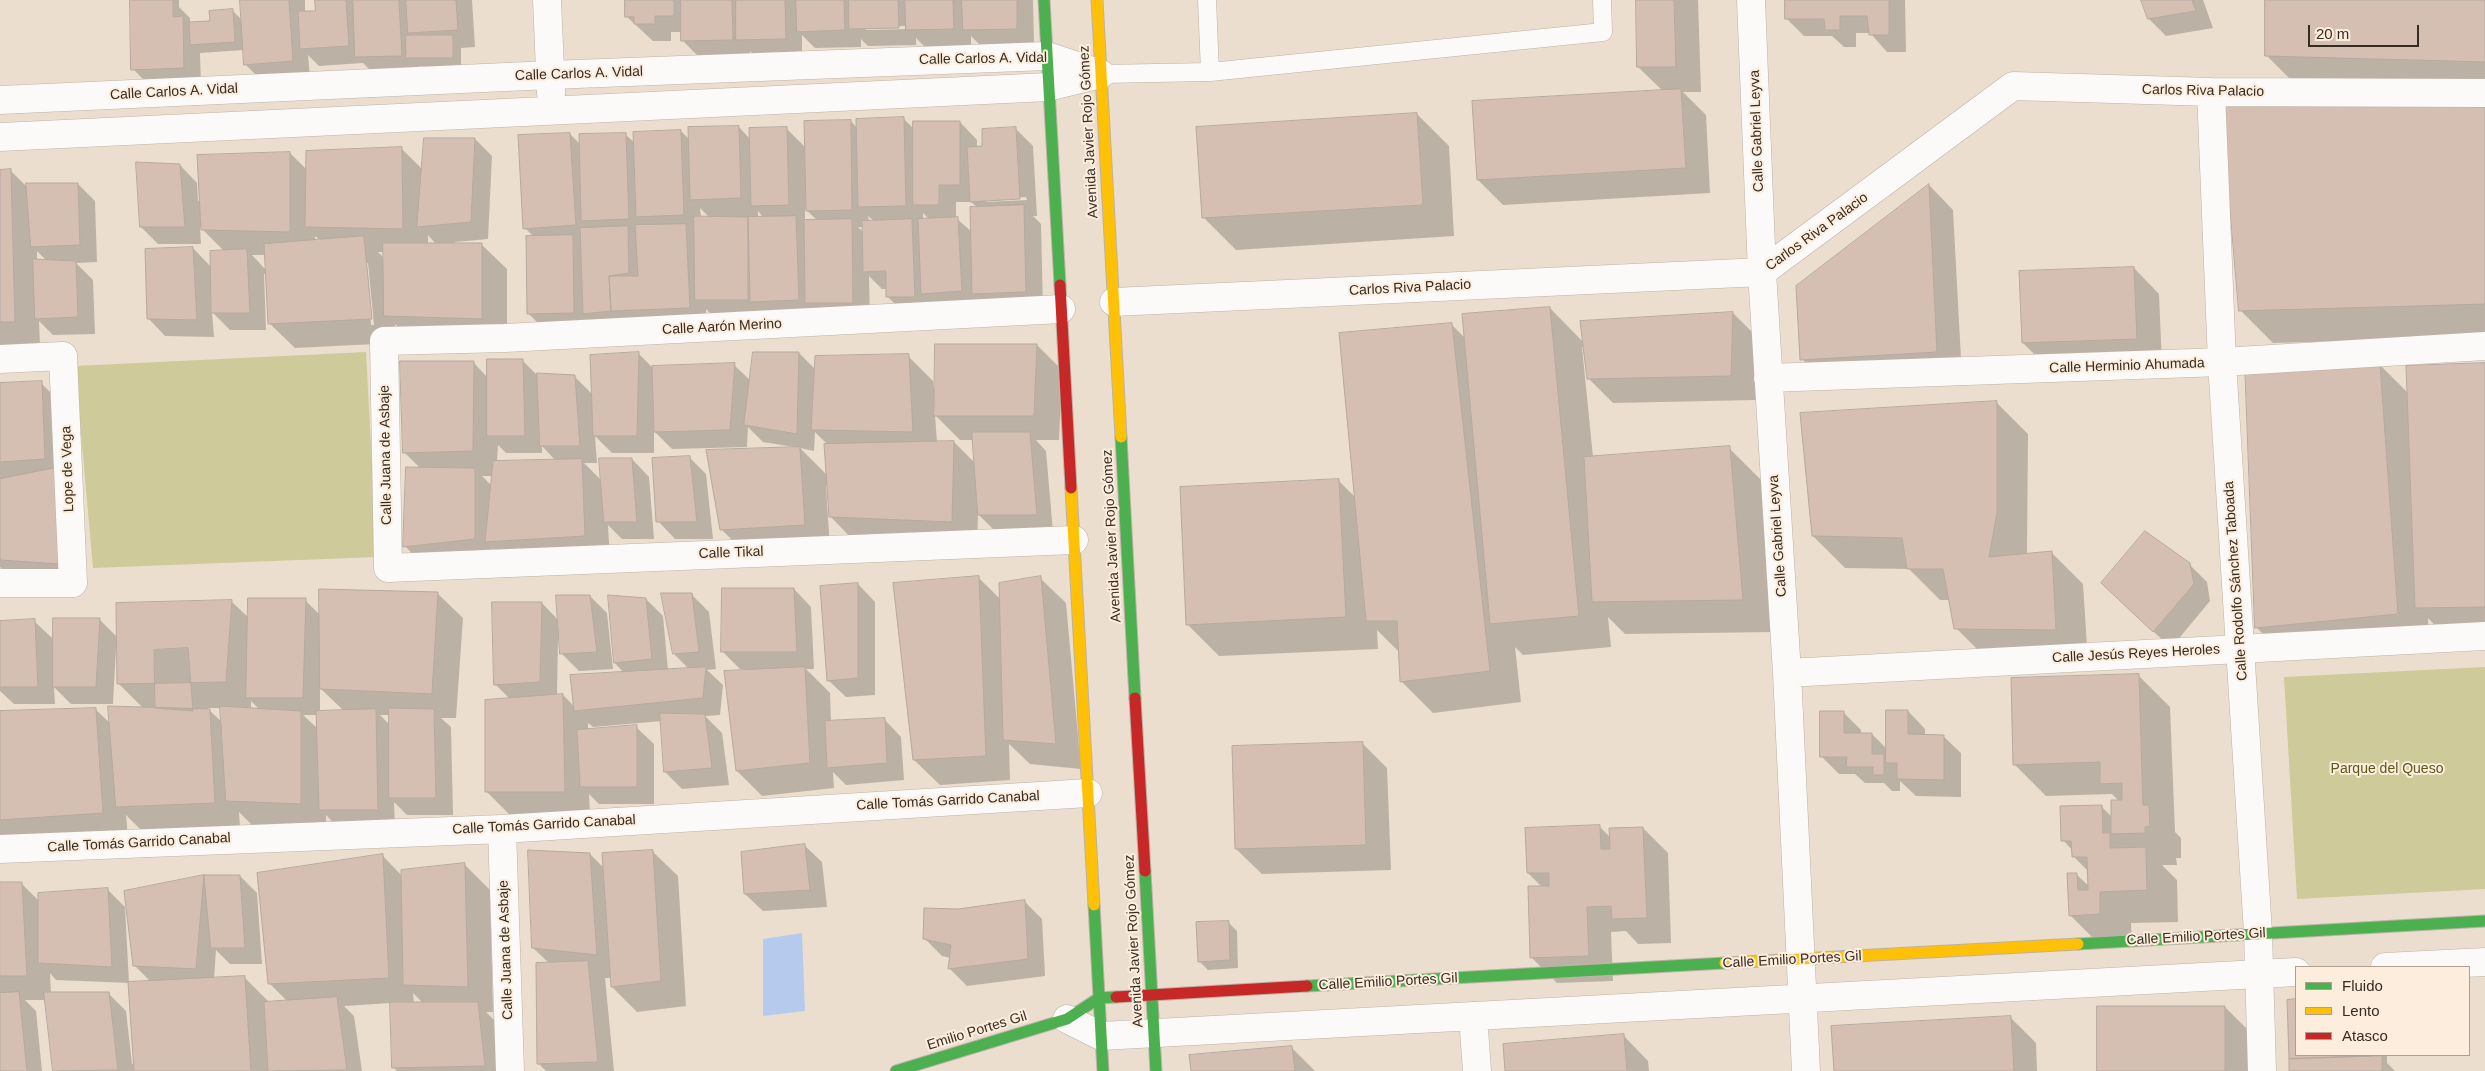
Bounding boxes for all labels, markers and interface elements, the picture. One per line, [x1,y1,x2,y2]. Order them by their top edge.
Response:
scale bar [2310,15,2421,47]
text: 20 m [2316,25,2349,42]
street label: Avenida Javier Rojo Gómez [1076,45,1102,219]
street label: Calle Carlos A. Vidal [919,49,1047,69]
street label: Calle Carlos A. Vidal [515,63,643,85]
street label: Calle Gabriel Leyva [1746,70,1768,192]
street label: Calle Carlos A. Vidal [110,80,238,104]
street label: Carlos Riva Palacio [2142,82,2264,100]
street label: Carlos Riva Palacio [1763,189,1871,275]
street label: Carlos Riva Palacio [1349,276,1471,300]
street label: Calle Aarón Merino [662,315,782,339]
street label: Calle Herminio Ahumada [2049,355,2205,377]
street label: Calle Juana de Asbaje [376,385,396,525]
street label: Lope de Vega [58,426,78,512]
street label: Avenida Javier Rojo Gómez [1099,449,1125,623]
street label: Calle Gabriel Leyva [1765,474,1791,598]
street label: Calle Rodolfo Sánchez Taboada [2221,481,2251,681]
street label: Calle Tikal [698,543,764,563]
street label: Calle Jesús Reyes Heroles [2052,641,2220,667]
park label: Parque del Queso [2331,761,2443,777]
street label: Calle Tomás Garrido Canabal [856,788,1040,814]
street label: Calle Tomás Garrido Canabal [452,812,636,838]
street label: Calle Tomás Garrido Canabal [47,830,231,856]
street label: Avenida Javier Rojo Gómez [1121,854,1147,1028]
street label: Calle Juana de Asbaje [495,880,517,1020]
street label: Calle Emilio Portes Gil [2126,925,2266,949]
street label: Calle Emilio Portes Gil [1722,948,1862,972]
legend [2295,966,2470,1056]
street label: Calle Emilio Portes Gil [1318,970,1458,994]
text: Fluido [2342,977,2383,994]
text: Lento [2342,1002,2380,1019]
street label: Emilio Portes Gil [925,1008,1029,1054]
text: Atasco [2342,1027,2388,1044]

